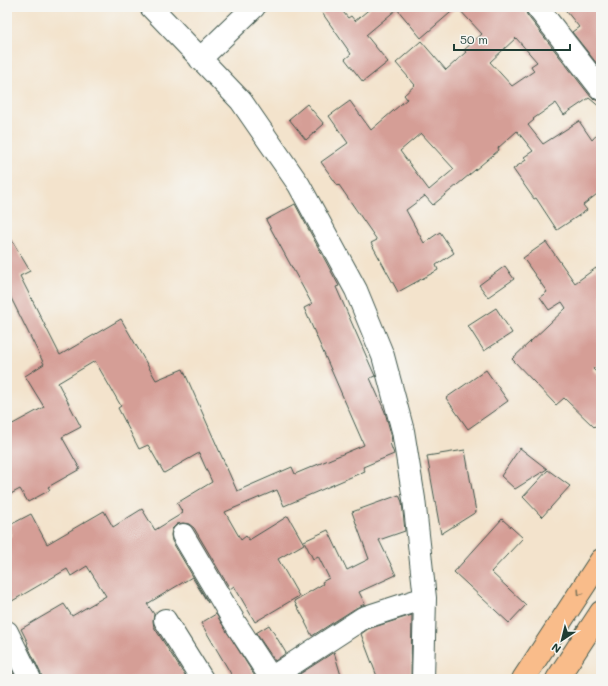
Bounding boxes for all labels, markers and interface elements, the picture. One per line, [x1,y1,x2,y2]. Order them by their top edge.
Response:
scale bar [454,26,570,52]
text: 50 m [460,31,488,47]
one-way arrow [577,589,584,596]
north arrow [542,620,582,660]
text: N [548,640,564,657]

